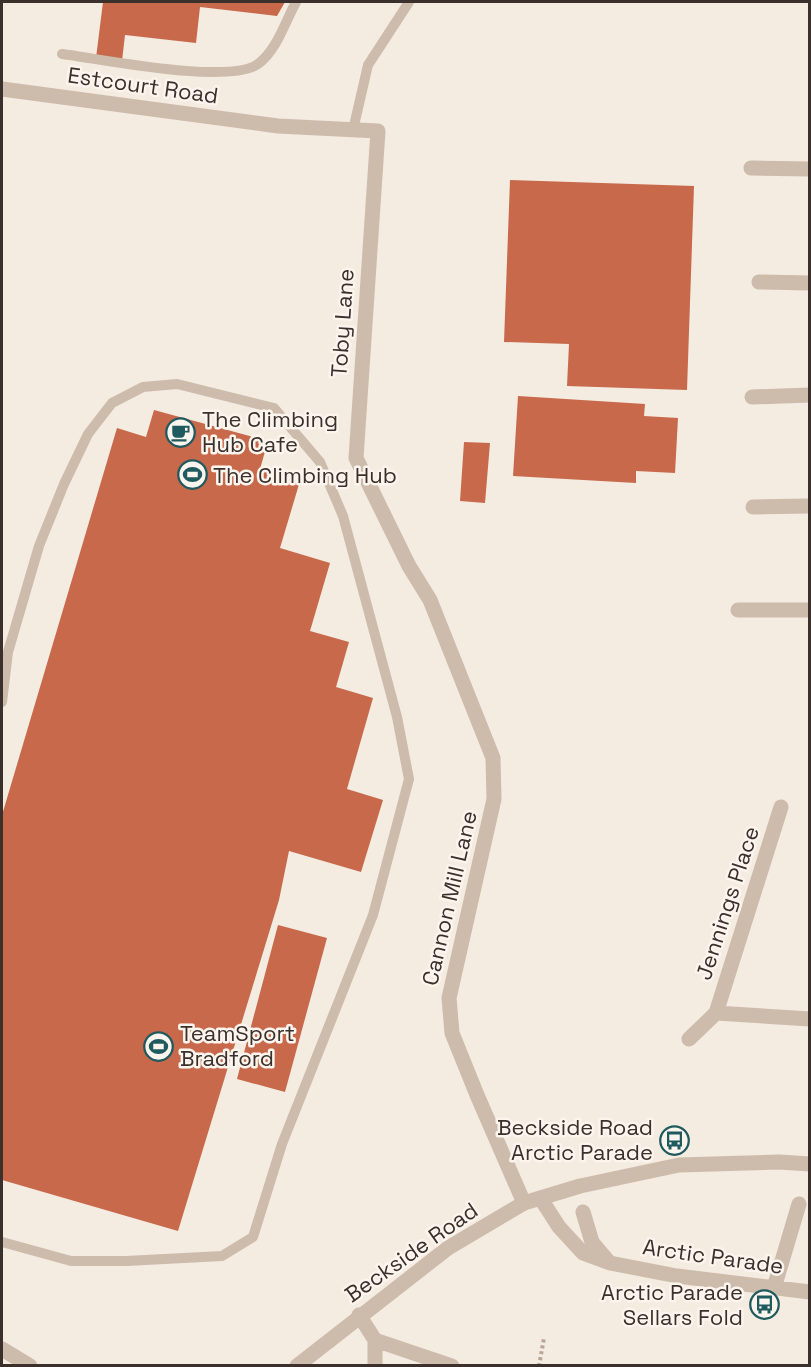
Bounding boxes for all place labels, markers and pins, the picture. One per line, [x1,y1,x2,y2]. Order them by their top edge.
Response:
place label: The Climbing Hub Cafe [202,405,338,458]
cafe icon: The Climbing Hub Cafe [165,416,197,448]
sports icon: The Climbing Hub [176,459,208,491]
place label: The Climbing Hub [213,461,397,489]
place label: TeamSport Bradford [180,1019,295,1072]
sports icon: TeamSport Bradford [143,1030,175,1062]
place label: Beckside Road Arctic Parade [497,1113,653,1166]
bus stop icon: Beckside Road Arctic Parade [658,1124,690,1156]
place label: Arctic Parade Sellars Fold [601,1278,743,1331]
bus stop icon: Arctic Parade Sellars Fold [748,1289,780,1321]

